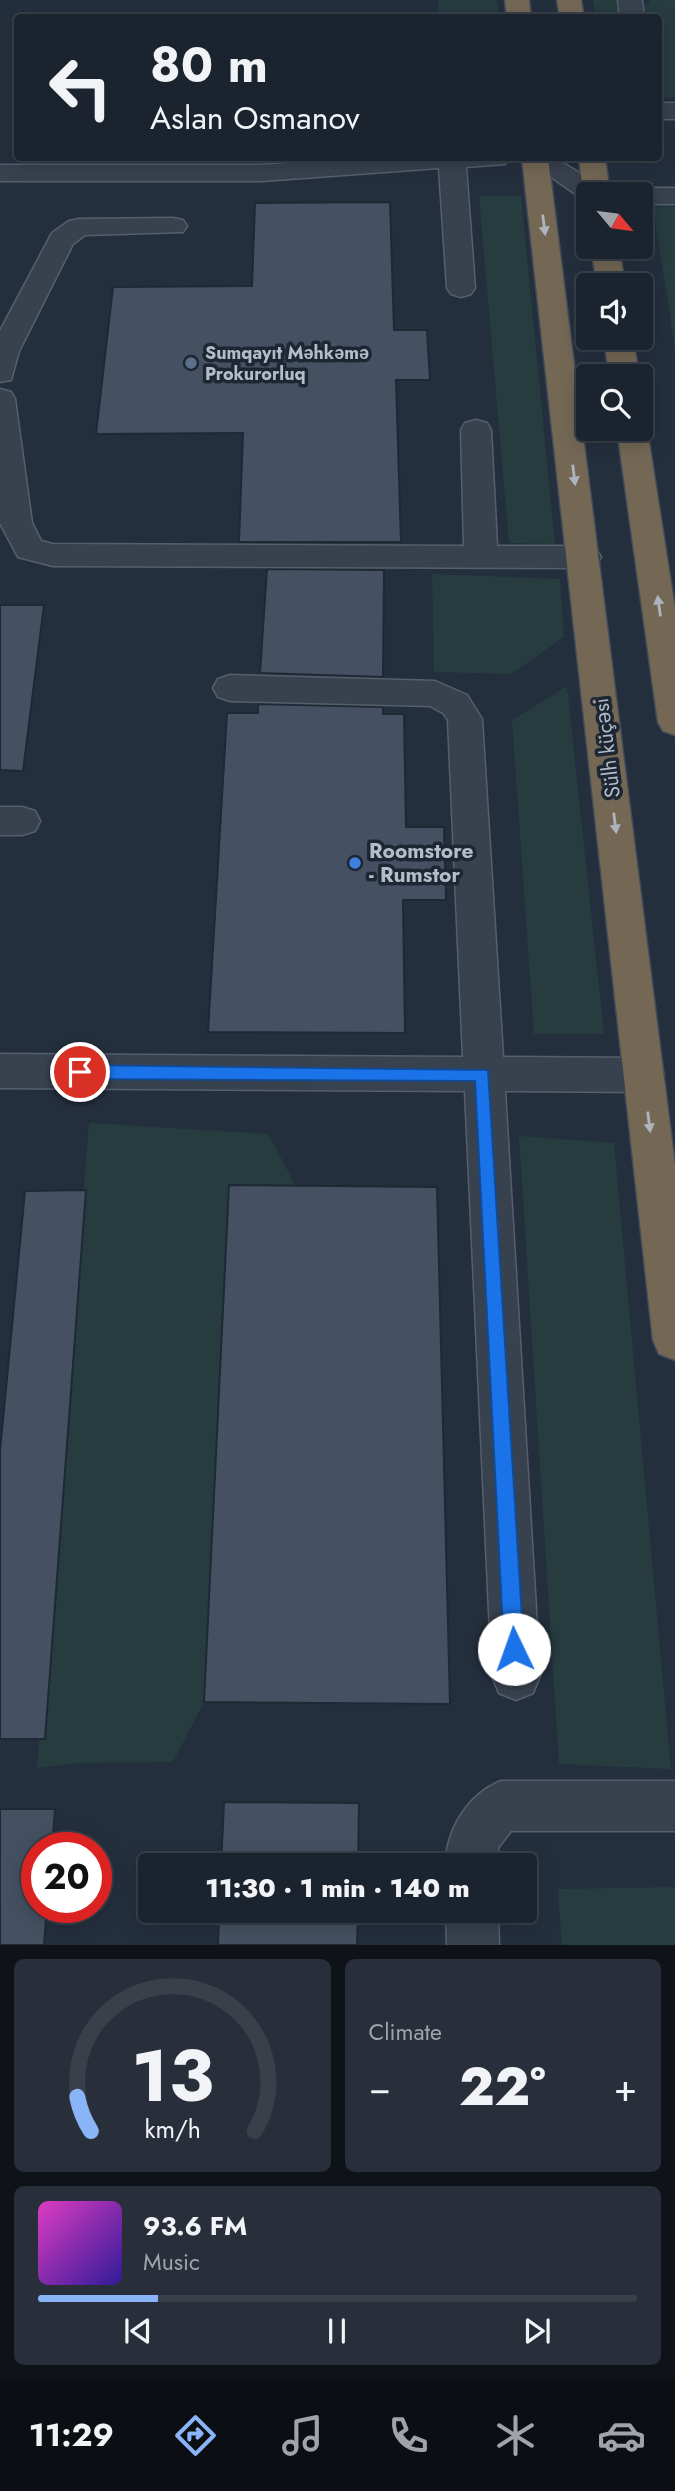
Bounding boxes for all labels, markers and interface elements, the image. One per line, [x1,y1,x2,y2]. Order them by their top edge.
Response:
text: 80 m [150,30,268,100]
icon: left [35,42,126,133]
text: Aslan Osmanov [150,95,360,141]
north arrow [576,182,653,259]
map controls [576,182,653,441]
one-way arrow [538,214,549,236]
button: sound [576,273,653,350]
place label: Sumqayıt Məhkəmə Prokurorluq [205,340,369,387]
marker: Sumqayıt Məhkəmə Prokurorluq [183,355,199,371]
button: search [576,364,653,441]
one-way arrow [569,464,580,486]
one-way arrow [653,595,664,617]
street label: Sülh küçəsi [586,696,628,800]
one-way arrow [610,812,621,834]
place label: Roomstore - Rumstor [369,836,474,890]
marker: Roomstore - Rumstor [347,855,363,871]
pin [50,1042,110,1102]
icon: arrive [61,1053,99,1091]
one-way arrow [644,1111,655,1133]
position arrow [477,1612,551,1686]
speed limit sign: 20 [21,1832,112,1923]
text: 11:30 · 1 min · 140 m [205,1869,470,1907]
text: Climate [369,2015,442,2049]
text: 13 [131,2024,213,2129]
text: 22° [459,2049,546,2125]
text: − [369,2060,391,2115]
text: + [614,2060,637,2115]
text: km/h [144,2111,201,2147]
text: 93.6 FM [143,2207,247,2245]
text: Music [143,2245,200,2279]
icon: previous [119,2312,157,2350]
icon: pause [318,2312,356,2350]
icon: next [518,2312,556,2350]
icon: directions [171,2411,220,2460]
icon: music [278,2411,327,2460]
icon: phone [384,2411,433,2460]
icon: climate [491,2411,540,2460]
icon: car [597,2411,646,2460]
text: 11:29 [29,2412,114,2458]

